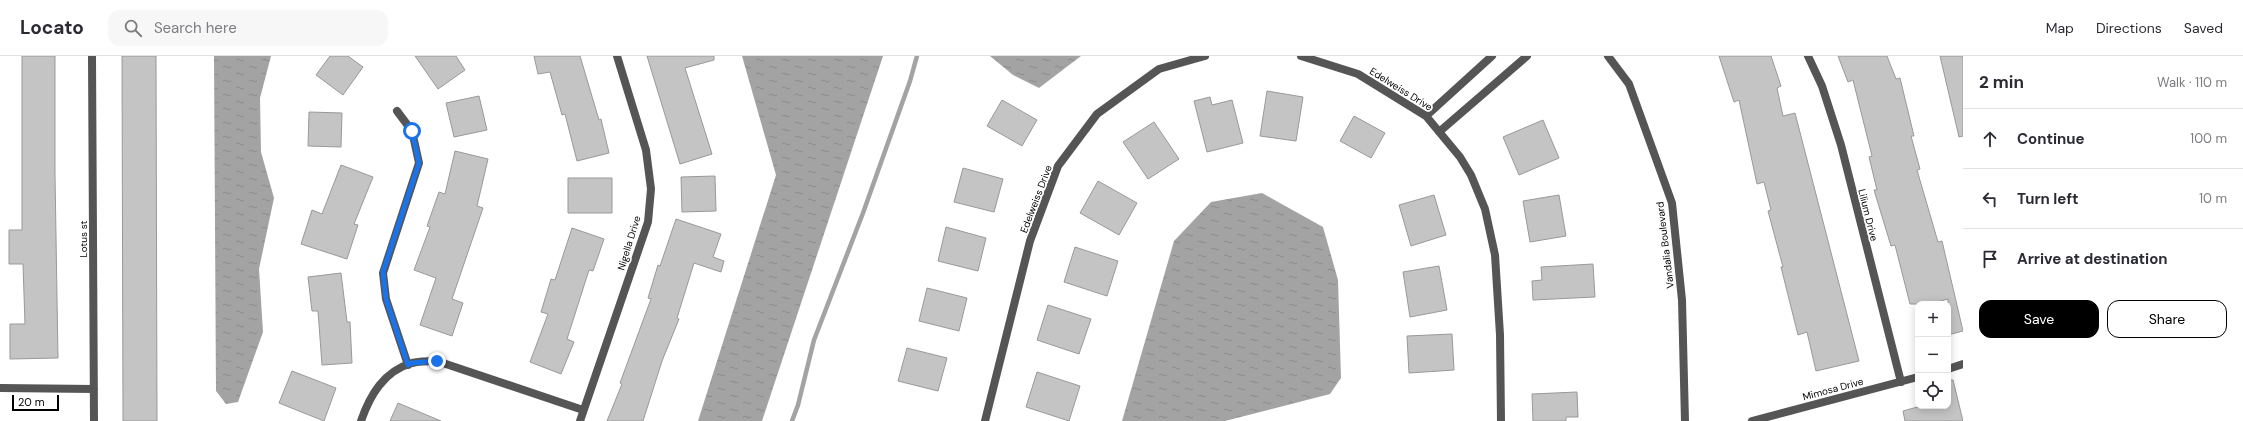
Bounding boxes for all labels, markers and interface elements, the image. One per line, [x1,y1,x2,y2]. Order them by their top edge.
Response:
search box [108,10,388,46]
text: Locato [20,15,84,40]
icon: search [122,17,144,39]
text: Search here [154,18,237,38]
text: Map [2046,19,2074,37]
text: Directions [2096,19,2162,37]
text: Saved [2184,19,2223,37]
street label: Edelweiss Drive [1367,64,1435,114]
text: 2 min [1979,71,2024,93]
text: Walk · 110 m [2157,74,2227,91]
route start [403,122,421,140]
icon: ahead [1979,128,2001,150]
text: Continue [2017,129,2085,149]
text: 100 m [2190,130,2227,147]
street label: Edelweiss Drive [1017,163,1055,235]
street label: Lilium Drive [1855,188,1881,243]
icon: left [1979,188,2001,210]
text: Turn left [2017,189,2078,209]
text: 10 m [2199,190,2227,207]
street label: Vandalia Boulevard [1653,201,1677,289]
street label: Nigella Drive [615,214,644,272]
street label: Lotus st [77,221,90,257]
icon: arrive [1979,248,2001,270]
text: Arrive at destination [2017,249,2168,269]
button: Save [1979,300,2099,338]
button: Share [2107,300,2227,338]
map controls [1915,301,1951,409]
button: + [1915,301,1951,337]
button: − [1915,337,1951,373]
route end [428,352,446,370]
button: locate [1915,373,1951,409]
street label: Mimosa Drive [1801,375,1865,403]
scale bar [12,393,59,412]
text: 20 m [18,395,44,409]

